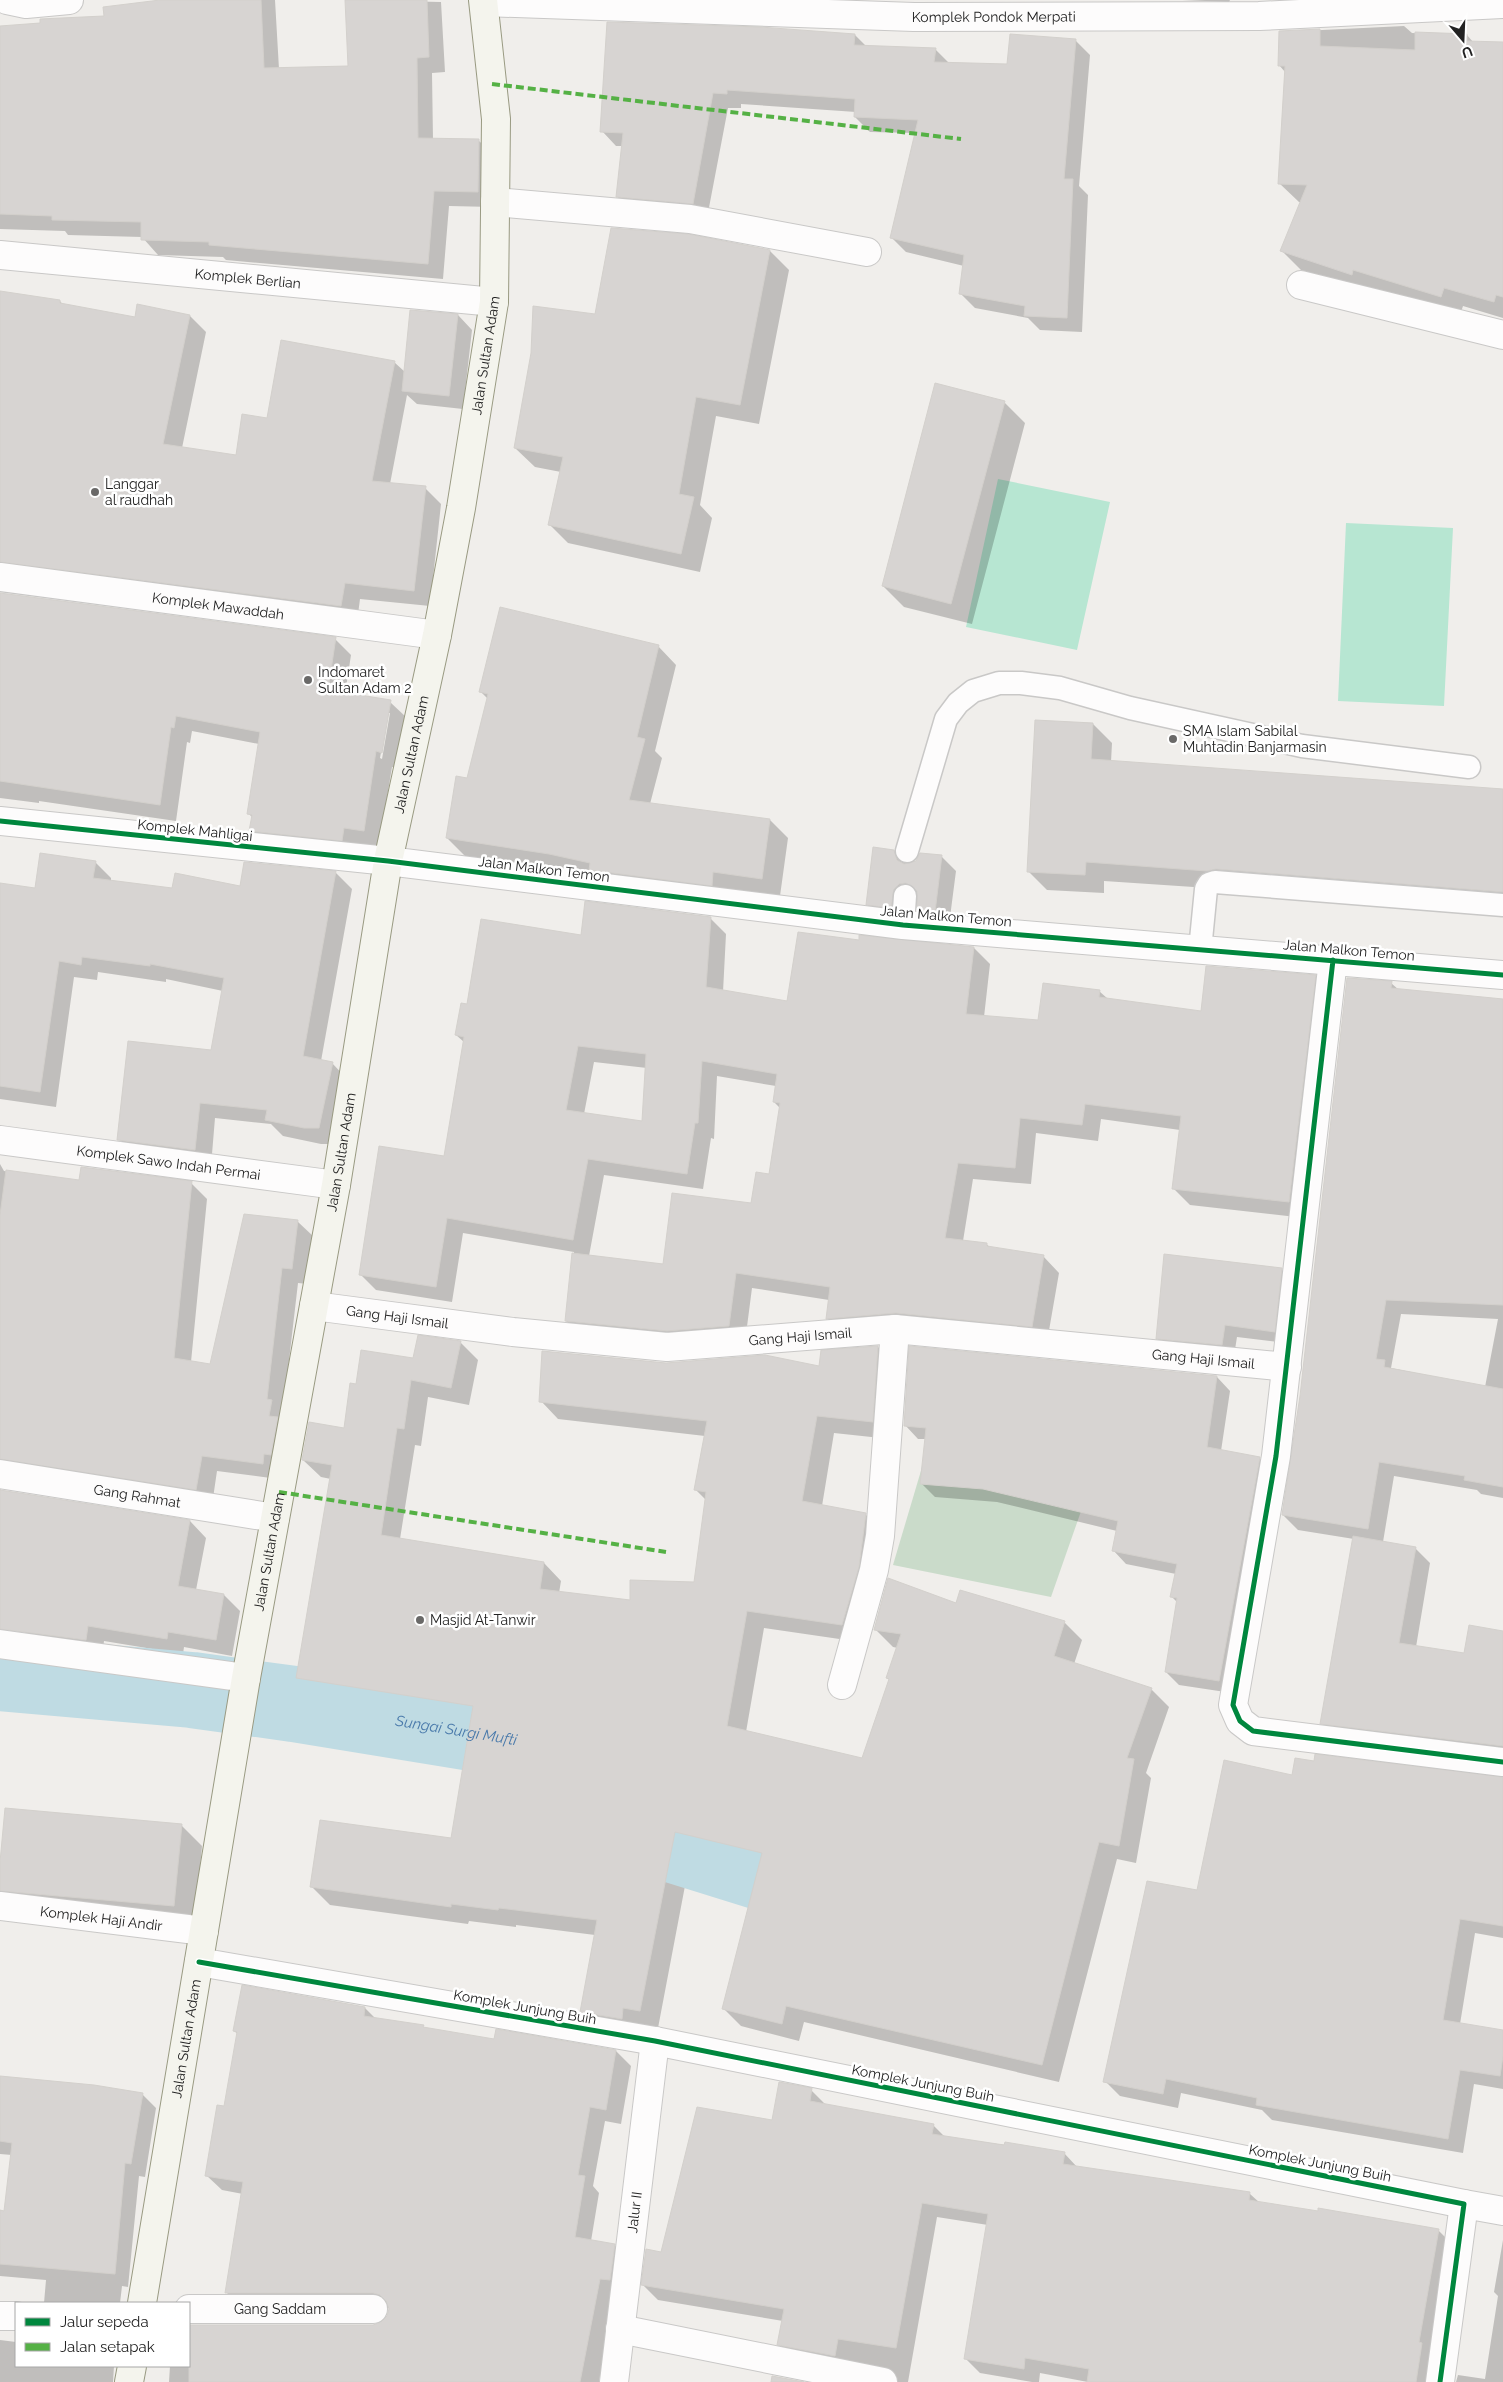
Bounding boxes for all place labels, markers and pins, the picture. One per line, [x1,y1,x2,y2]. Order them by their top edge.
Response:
place label: Langgar al raudhah [105,476,173,508]
marker: Langgar al raudhah [89,486,101,498]
place label: Indomaret Sultan Adam 2 [318,664,412,696]
marker: Indomaret Sultan Adam 2 [302,674,314,686]
place label: SMA Islam Sabilal Muhtadin Banjarmasin [1183,723,1327,755]
marker: SMA Islam Sabilal Muhtadin Banjarmasin [1167,733,1179,745]
place label: Masjid At-Tanwir [430,1612,536,1628]
marker: Masjid At-Tanwir [414,1614,426,1626]

